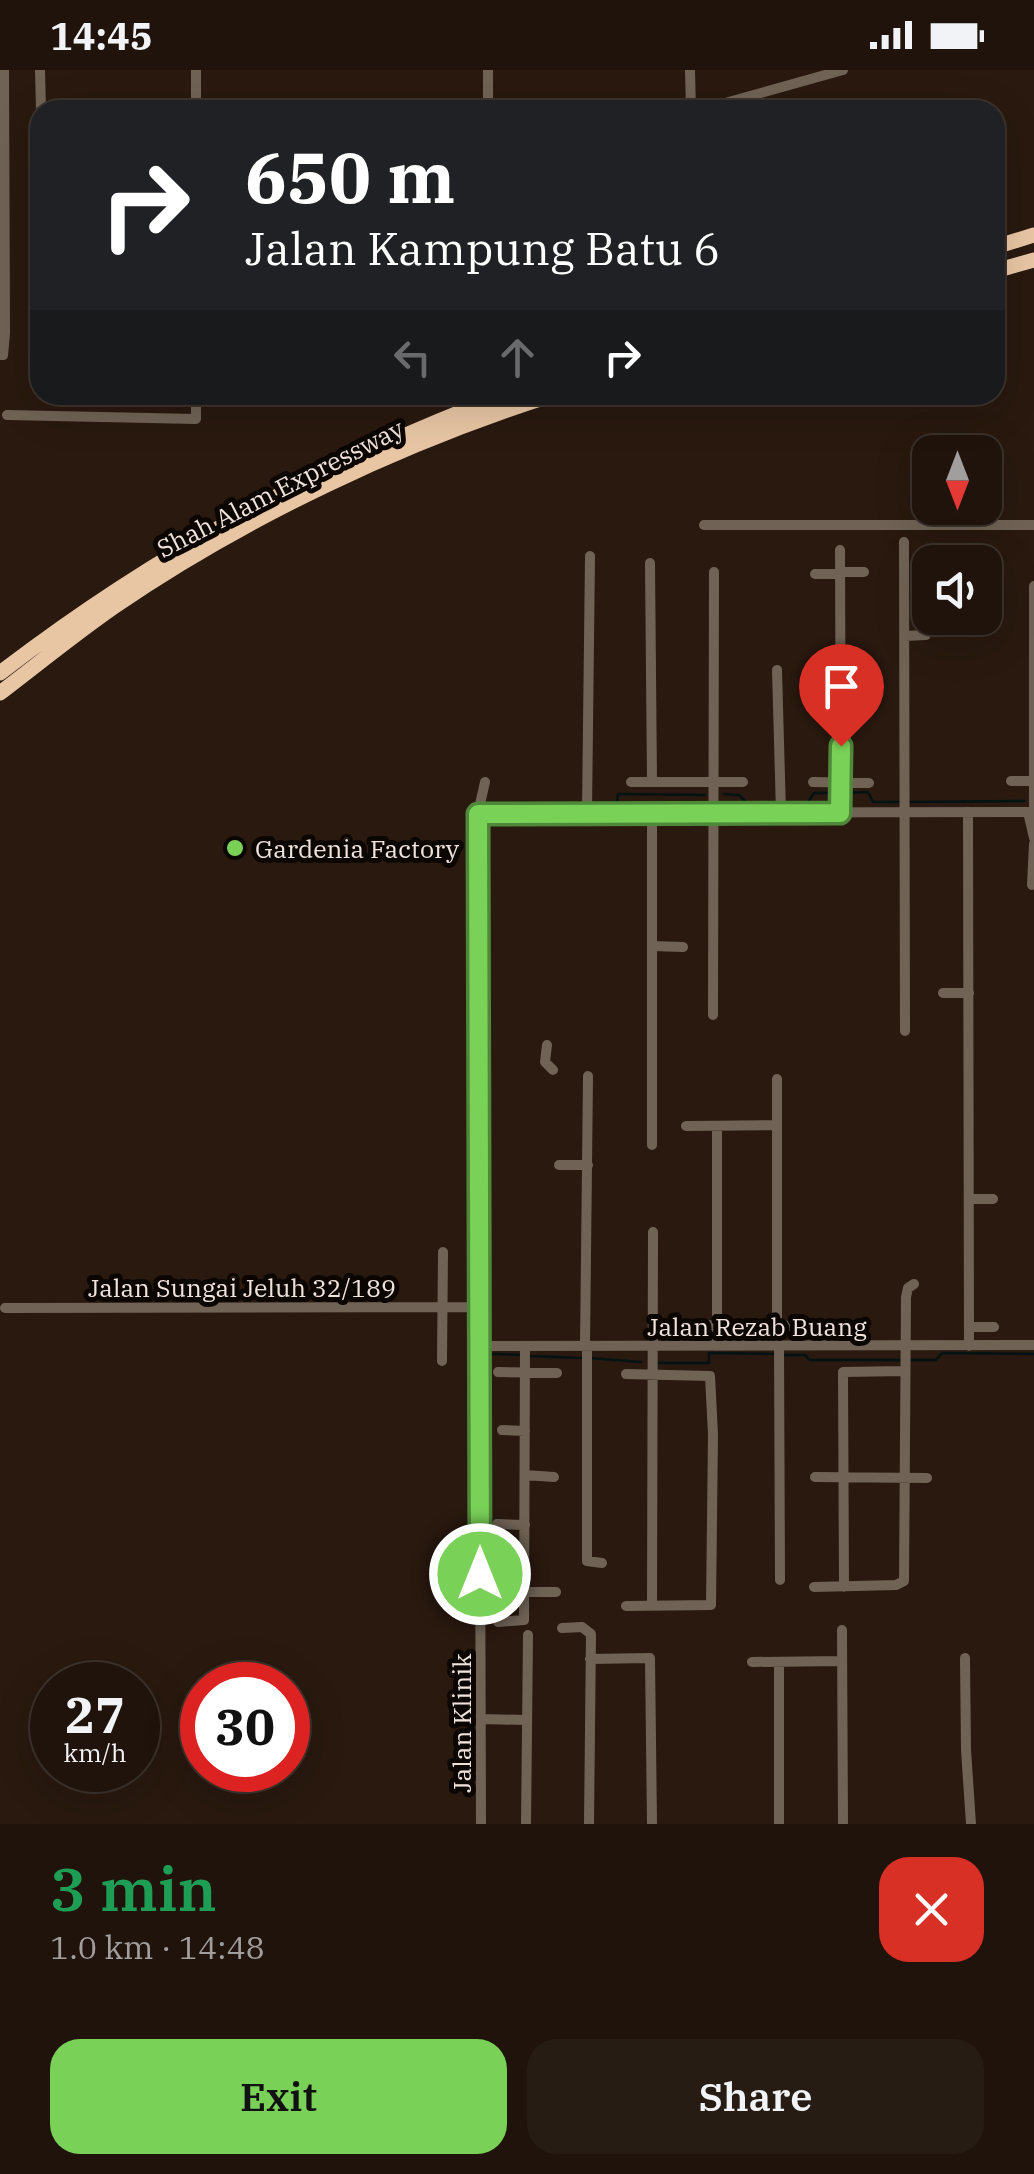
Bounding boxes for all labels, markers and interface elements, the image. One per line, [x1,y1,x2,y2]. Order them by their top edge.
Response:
text: 14:45 [50,11,153,60]
text: 650 m [245,131,455,222]
icon: right [80,140,210,270]
text: Jalan Kampung Batu 6 [245,219,720,277]
icon: left [385,330,440,385]
icon: ahead [490,330,545,385]
icon: right [595,330,650,385]
street label: Shah Alam Expressway [151,411,410,565]
north arrow [912,435,1002,525]
map controls [912,435,1002,635]
button: sound [912,545,1002,635]
pin [799,644,884,747]
icon: arrive [814,659,869,714]
place label: Gardenia Factory [255,832,460,865]
marker: Gardenia Factory [224,837,246,859]
street label: Jalan Sungai Jeluh 32/189 [88,1271,396,1304]
street label: Jalan Rezab Buang [647,1310,867,1343]
position arrow [428,1522,532,1626]
street label: Jalan Klinik [445,1653,478,1793]
speed limit sign: 30 [180,1662,310,1792]
text: 27 [65,1682,125,1747]
text: km/h [63,1736,127,1769]
text: 3 min [50,1849,217,1928]
button: close [879,1857,984,1962]
text: 1.0 km · 14:48 [50,1926,265,1968]
button: Exit [50,2039,507,2154]
button: Share [527,2039,984,2154]

